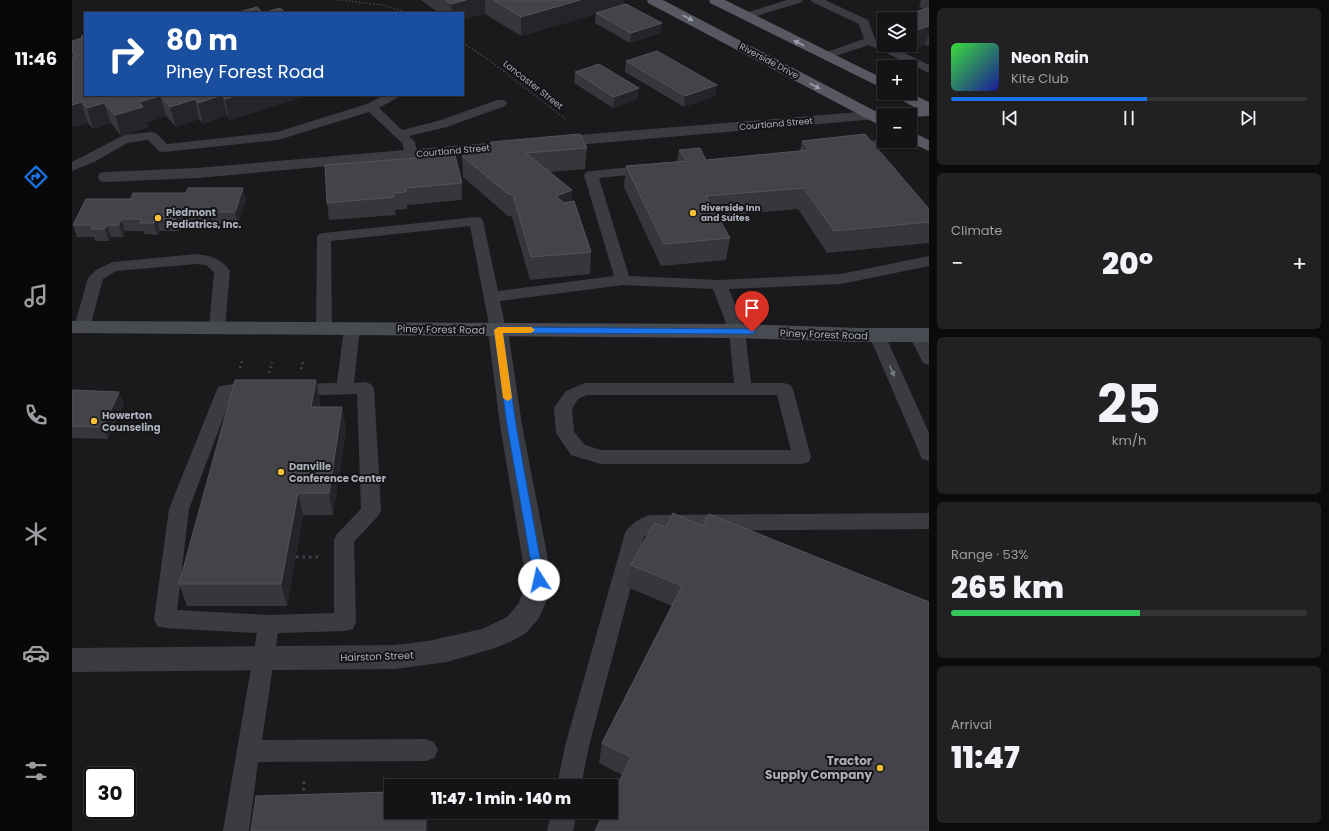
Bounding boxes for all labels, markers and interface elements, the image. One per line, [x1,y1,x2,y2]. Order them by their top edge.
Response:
map controls [877,12,917,148]
button: layers [877,12,917,52]
one-way arrow [682,15,694,22]
text: 80 m [166,21,238,60]
icon: right [100,28,152,80]
one-way arrow [793,39,805,46]
street label: Riverside Drive [737,40,801,82]
text: 11:46 [15,46,57,71]
text: Neon Rain [1011,47,1089,68]
street label: Lancaster Street [501,58,565,112]
text: Piney Forest Road [166,59,325,84]
button: + [877,60,917,100]
text: Kite Club [1011,69,1069,88]
one-way arrow [809,82,821,89]
icon: previous [999,107,1021,129]
icon: pause [1118,107,1140,129]
icon: next [1237,107,1259,129]
button: − [877,108,917,148]
street label: Courtland Street [739,115,813,133]
street label: Courtland Street [416,142,490,160]
icon: directions [22,163,50,191]
place label: Riverside Inn and Suites [701,202,761,224]
place label: Piedmont Pediatrics, Inc. [166,205,242,232]
marker: Riverside Inn and Suites [688,208,698,218]
marker: Piedmont Pediatrics, Inc. [153,213,163,223]
text: Climate [951,221,1002,240]
text: 20° [1102,242,1153,285]
text: − [951,248,963,279]
text: + [1292,248,1307,279]
icon: music [22,282,50,310]
pin [735,291,769,332]
icon: arrive [741,297,763,319]
street label: Piney Forest Road [397,321,485,338]
street label: Piney Forest Road [780,325,868,344]
one-way arrow [889,365,896,377]
text: 25 [1097,368,1161,441]
icon: phone [22,401,50,429]
place label: Howerton Counseling [102,408,161,435]
marker: Howerton Counseling [89,416,99,426]
text: km/h [1112,431,1146,450]
place label: Danville Conference Center [289,459,387,486]
marker: Danville Conference Center [276,467,286,477]
icon: climate [22,520,50,548]
text: Range · 53% [951,545,1028,564]
position arrow [518,559,560,601]
text: 265 km [951,566,1064,609]
icon: car [22,639,50,667]
street label: Hairston Street [340,648,414,665]
text: Arrival [951,715,992,734]
text: 11:47 [951,736,1020,779]
place label: Tractor Supply Company [765,752,872,783]
icon: filters [22,757,50,785]
marker: Tractor Supply Company [875,763,885,773]
speed limit sign: 30 [84,767,136,819]
text: 11:47 · 1 min · 140 m [431,788,571,809]

